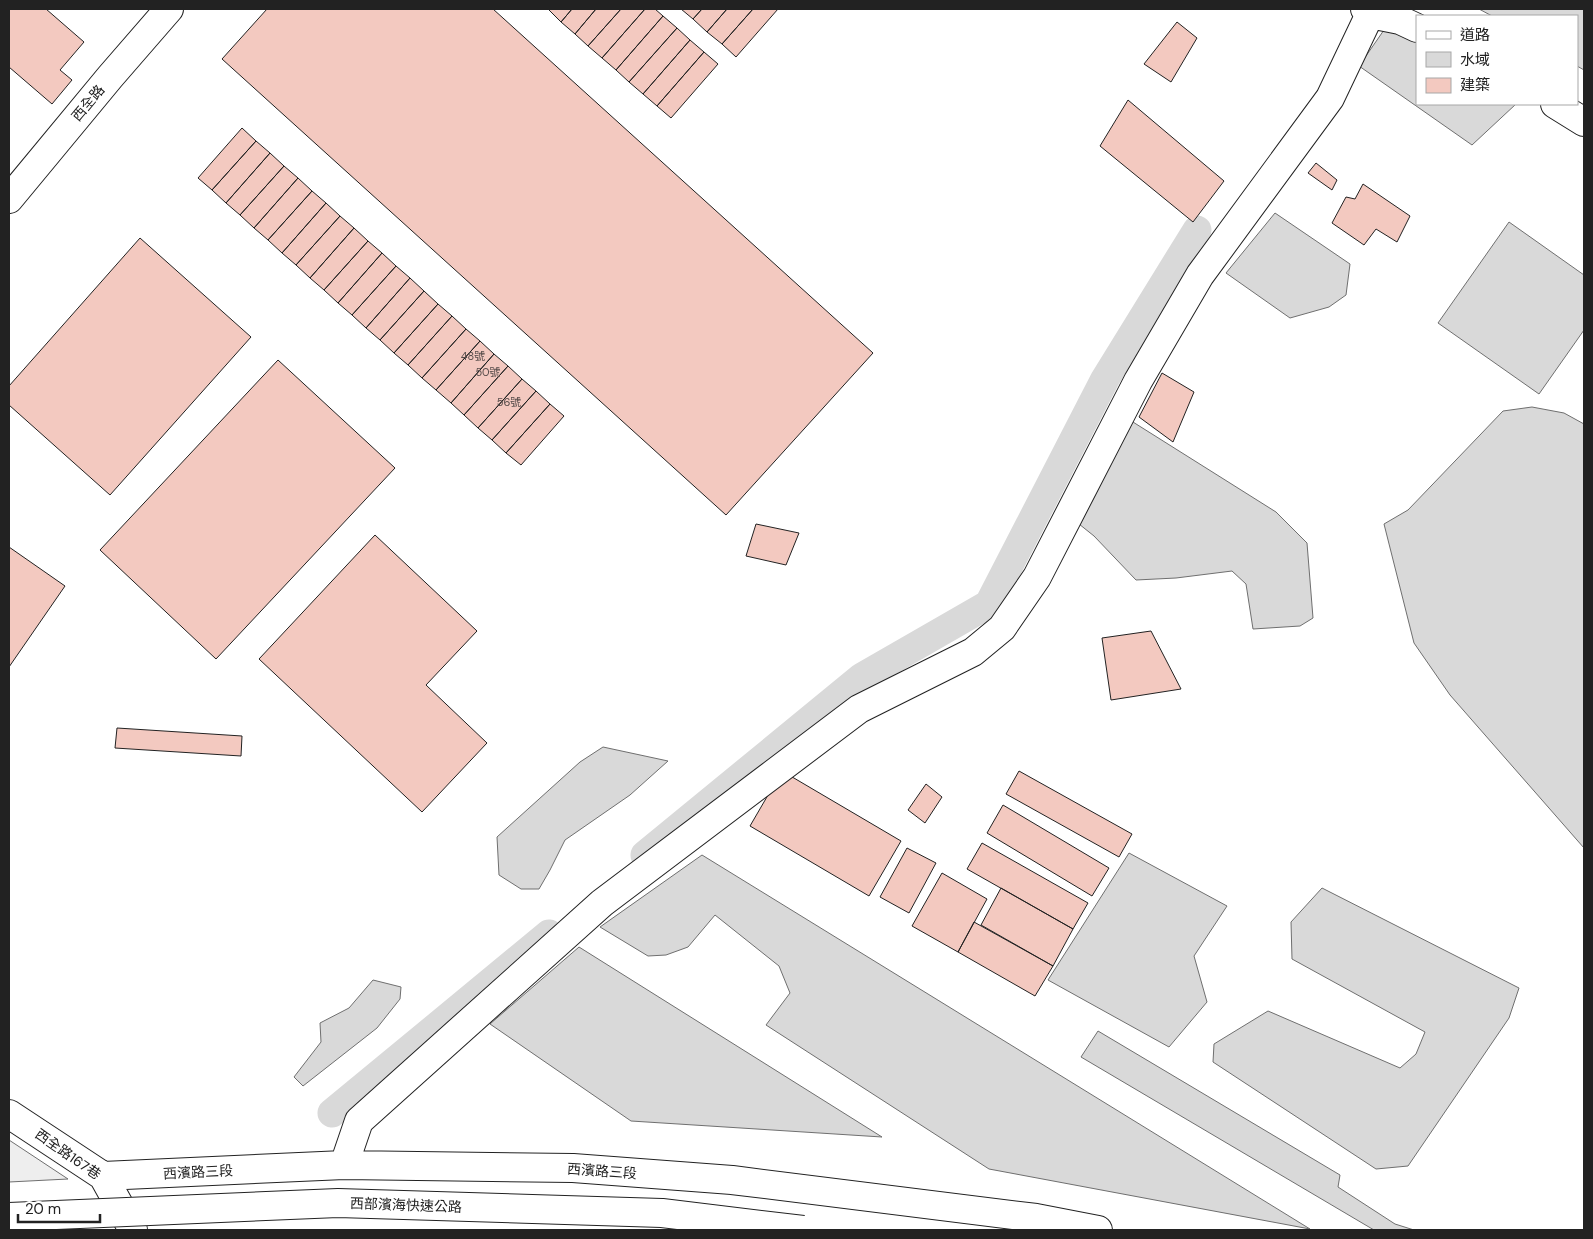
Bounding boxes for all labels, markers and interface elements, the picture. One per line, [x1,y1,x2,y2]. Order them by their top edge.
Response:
legend [1416,15,1578,105]
text: 道路 [1460,25,1490,45]
text: 水域 [1460,50,1490,70]
text: 建築 [1460,75,1490,95]
street label: 西全路 [68,81,108,125]
house number: 48號 [461,349,485,363]
house number: 50號 [475,365,501,379]
house number: 56號 [497,395,521,409]
street label: 西全路167巷 [32,1125,104,1183]
street label: 西濱路三段 [566,1160,638,1182]
street label: 西濱路三段 [163,1161,233,1183]
scale bar [18,1192,100,1224]
street label: 西部濱海快速公路 [350,1194,462,1216]
text: 20 m [25,1199,61,1219]

